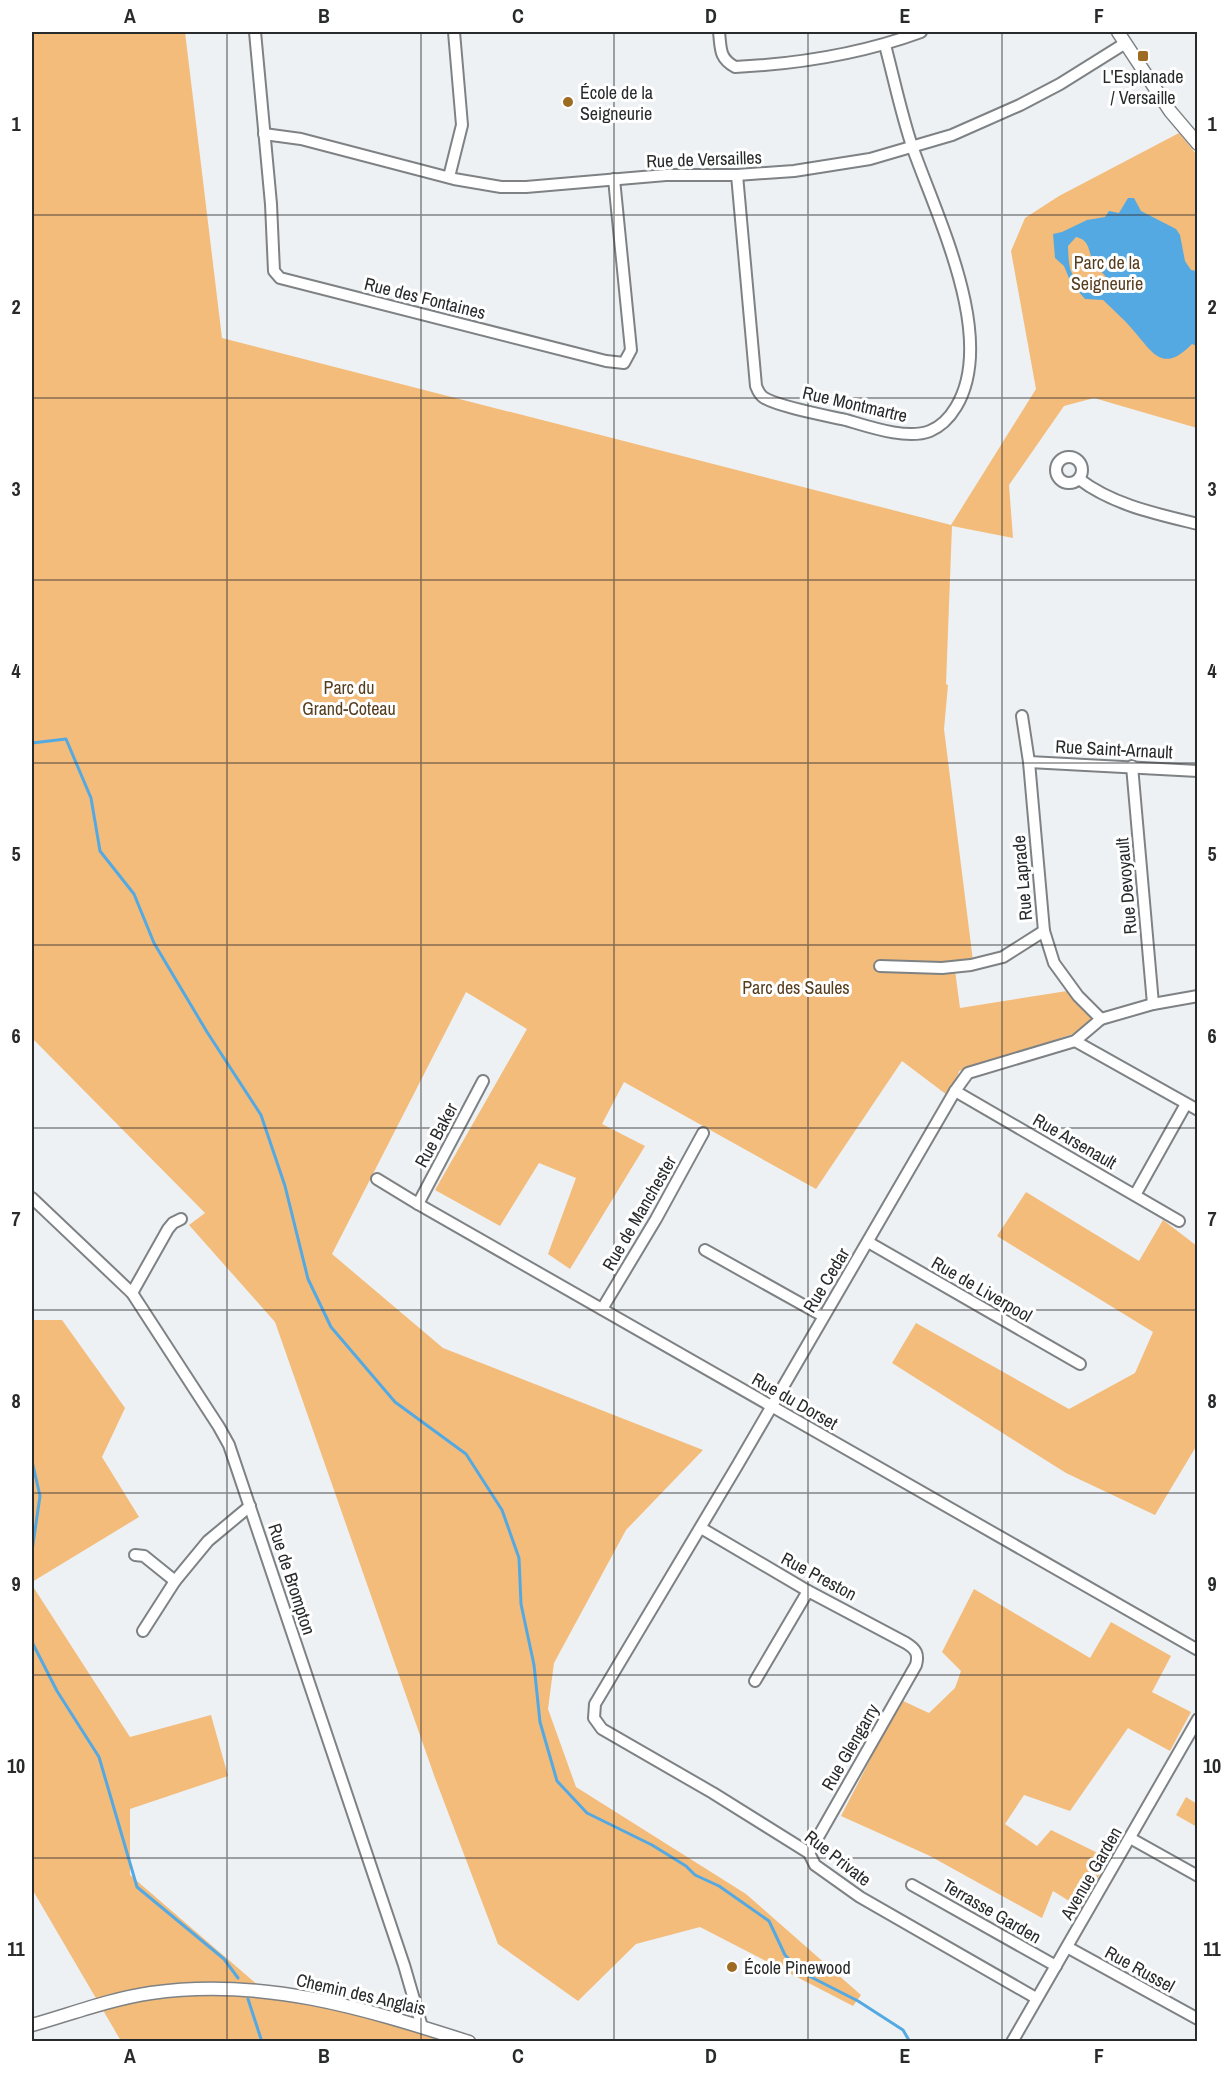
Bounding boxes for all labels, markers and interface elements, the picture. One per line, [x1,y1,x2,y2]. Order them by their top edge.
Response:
text: A [124,2,136,29]
text: B [318,2,330,29]
text: C [512,2,524,29]
text: D [705,2,717,29]
text: E [900,2,911,29]
text: F [1094,2,1104,29]
marker: L'Esplanade / Versaille [1136,49,1150,63]
place label: L'Esplanade / Versaille [1103,64,1183,110]
place label: École de la Seigneurie [580,80,653,126]
marker: École de la Seigneurie [561,95,575,109]
text: 1 [11,110,21,137]
text: 1 [1207,110,1217,137]
street label: Rue de Versailles [646,144,762,174]
park label: Parc de la Seigneurie [1071,250,1143,296]
street label: Rue des Fontaines [362,271,488,325]
text: 2 [11,293,21,320]
text: 2 [1207,293,1217,320]
street label: Rue Montmartre [800,380,910,428]
text: 3 [11,475,21,502]
text: 3 [1207,475,1217,502]
text: 4 [11,657,21,684]
text: 4 [1207,657,1217,684]
park label: Parc du Grand-Coteau [302,675,396,721]
street label: Rue Saint-Arnault [1055,733,1173,765]
street label: Rue Laprade [1006,834,1038,922]
street label: Rue Devoyault [1109,837,1143,935]
text: 5 [11,840,21,867]
text: 5 [1207,840,1217,867]
park label: Parc des Saules [742,975,850,1000]
text: 6 [11,1022,21,1049]
text: 6 [1207,1022,1217,1049]
street label: Rue Baker [409,1098,463,1172]
street label: Rue Arsenault [1029,1107,1121,1175]
street label: Rue de Manchester [596,1151,682,1275]
text: 7 [11,1205,21,1232]
text: 7 [1207,1205,1217,1232]
street label: Rue Cedar [797,1243,855,1317]
street label: Rue de Liverpool [927,1250,1037,1328]
street label: Rue du Dorset [748,1366,842,1436]
text: 8 [11,1387,21,1414]
text: 8 [1207,1387,1217,1414]
street label: Rue de Brompton [262,1520,322,1638]
street label: Rue Preston [777,1546,861,1606]
text: 9 [11,1570,21,1597]
text: 9 [1207,1570,1217,1597]
street label: Rue Glengarry [815,1699,885,1795]
text: 10 [7,1752,25,1779]
text: 10 [1203,1752,1221,1779]
street label: Avenue Garden [1054,1822,1128,1925]
street label: Rue Private [800,1824,876,1892]
street label: Terrasse Garden [938,1873,1046,1949]
text: 11 [7,1935,26,1962]
text: 11 [1203,1935,1222,1962]
street label: Rue Russel [1101,1940,1179,1998]
place label: École Pinewood [744,1955,851,1980]
marker: École Pinewood [725,1960,739,1974]
street label: Chemin des Anglais [294,1967,428,2021]
text: A [124,2042,136,2069]
text: B [318,2042,330,2069]
text: C [512,2042,524,2069]
text: D [705,2042,717,2069]
text: E [900,2042,911,2069]
text: F [1094,2042,1104,2069]

